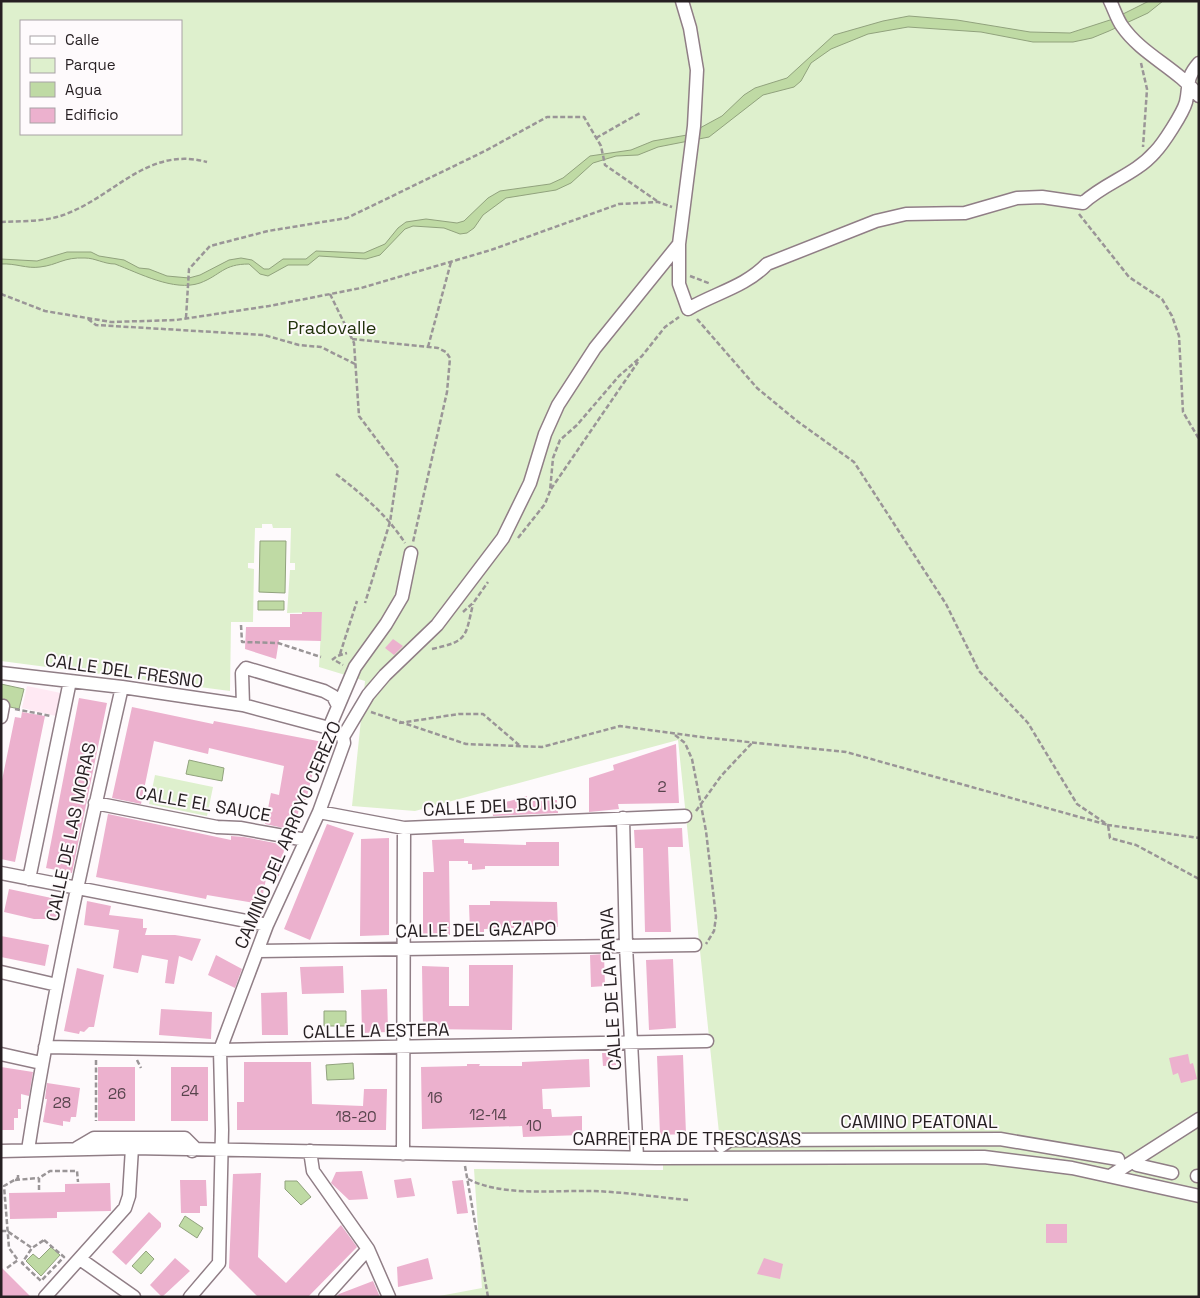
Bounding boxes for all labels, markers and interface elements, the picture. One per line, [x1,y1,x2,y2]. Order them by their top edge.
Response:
legend [20,20,182,135]
text: Calle [65,30,100,49]
text: Parque [65,55,116,74]
text: Agua [65,80,102,99]
text: Edificio [65,105,119,124]
park label: Pradovalle [287,316,377,339]
street label: CALLE DEL FRESNO [43,648,205,693]
street label: CAMINO DEL ARROYO CEREZO [229,717,346,952]
street label: CALLE DE LAS MORAS [40,741,101,923]
house number: 2 [657,777,667,796]
street label: CALLE EL SAUCE [134,780,273,827]
street label: CALLE DEL BOTIJO [422,790,578,821]
street label: CALLE DE LA PARVA [595,907,626,1071]
street label: CALLE DEL GAZAPO [395,917,557,942]
street label: CALLE LA ESTERA [302,1018,450,1043]
house number: 24 [181,1081,199,1100]
house number: 26 [108,1084,126,1103]
house number: 16 [427,1088,443,1107]
house number: 28 [53,1093,71,1112]
house number: 12-14 [469,1105,507,1124]
house number: 18-20 [335,1107,377,1126]
street label: CAMINO PEATONAL [840,1110,998,1133]
house number: 10 [526,1116,542,1135]
street label: CARRETERA DE TRESCASAS [573,1127,801,1150]

